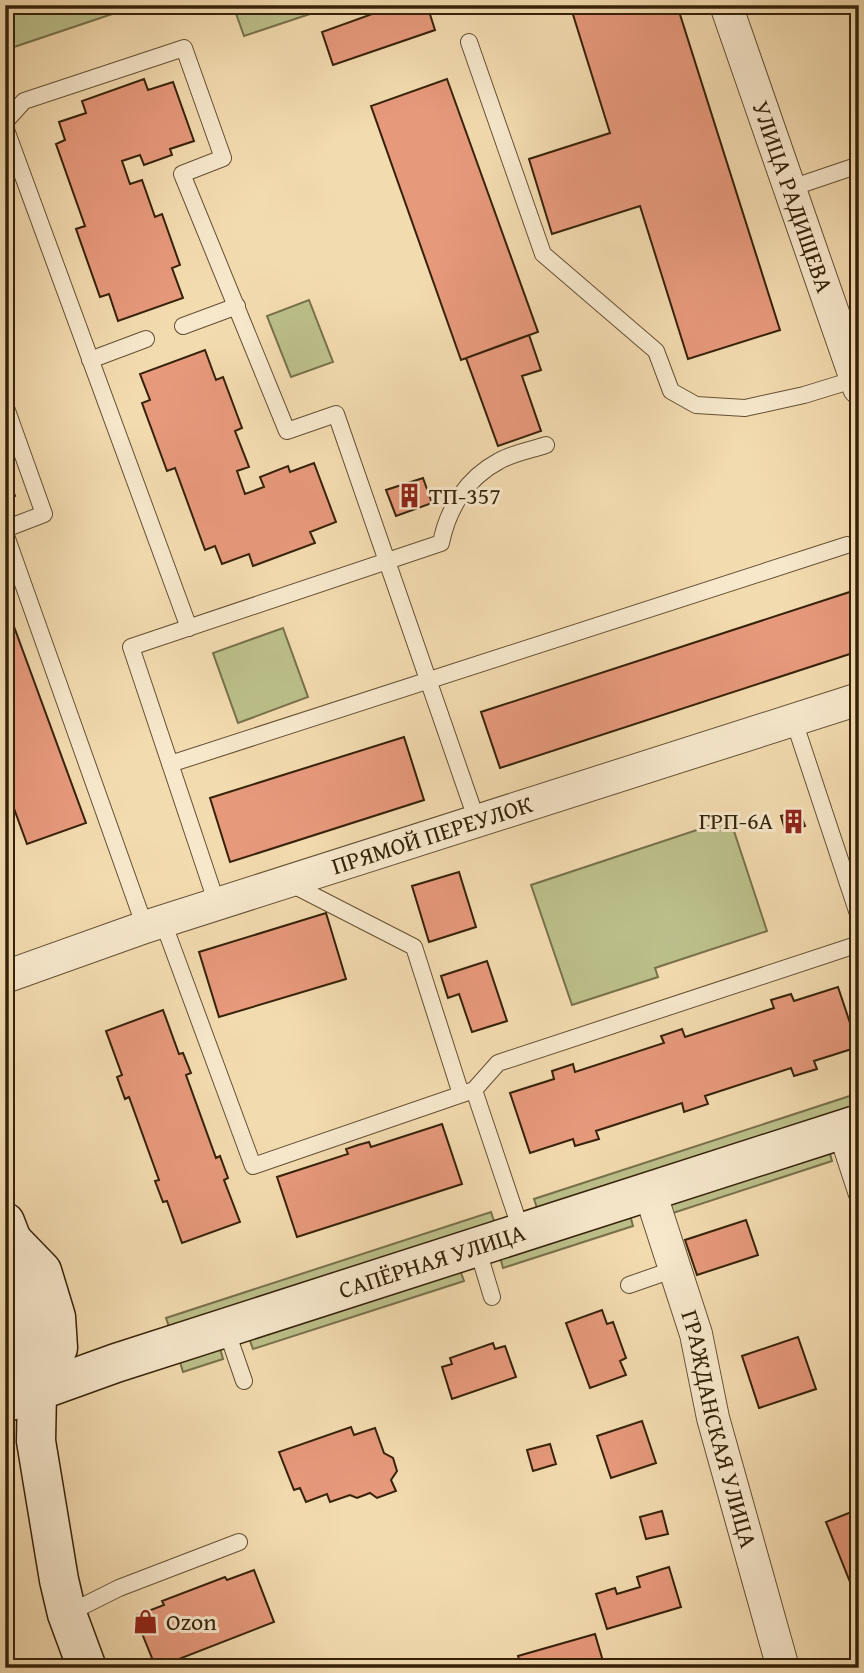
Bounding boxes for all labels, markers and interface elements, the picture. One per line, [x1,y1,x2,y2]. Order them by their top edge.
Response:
street label: УЛИЦА РАДИЩЕВА [744,96,843,298]
place label: ТП-357 [429,478,501,513]
building icon: ТП-357 [395,482,423,510]
street label: ПРЯМОЙ ПЕРЕУЛОК [327,786,537,883]
place label: ГРП-6А [699,803,773,838]
building icon: ГРП-6А [779,807,807,835]
street label: САПЁРНАЯ УЛИЦА [334,1214,530,1307]
street label: ГРАЖДАНСКАЯ УЛИЦА [672,1305,767,1552]
place label: Ozon [166,1604,217,1639]
shop icon: Ozon [132,1608,160,1636]

